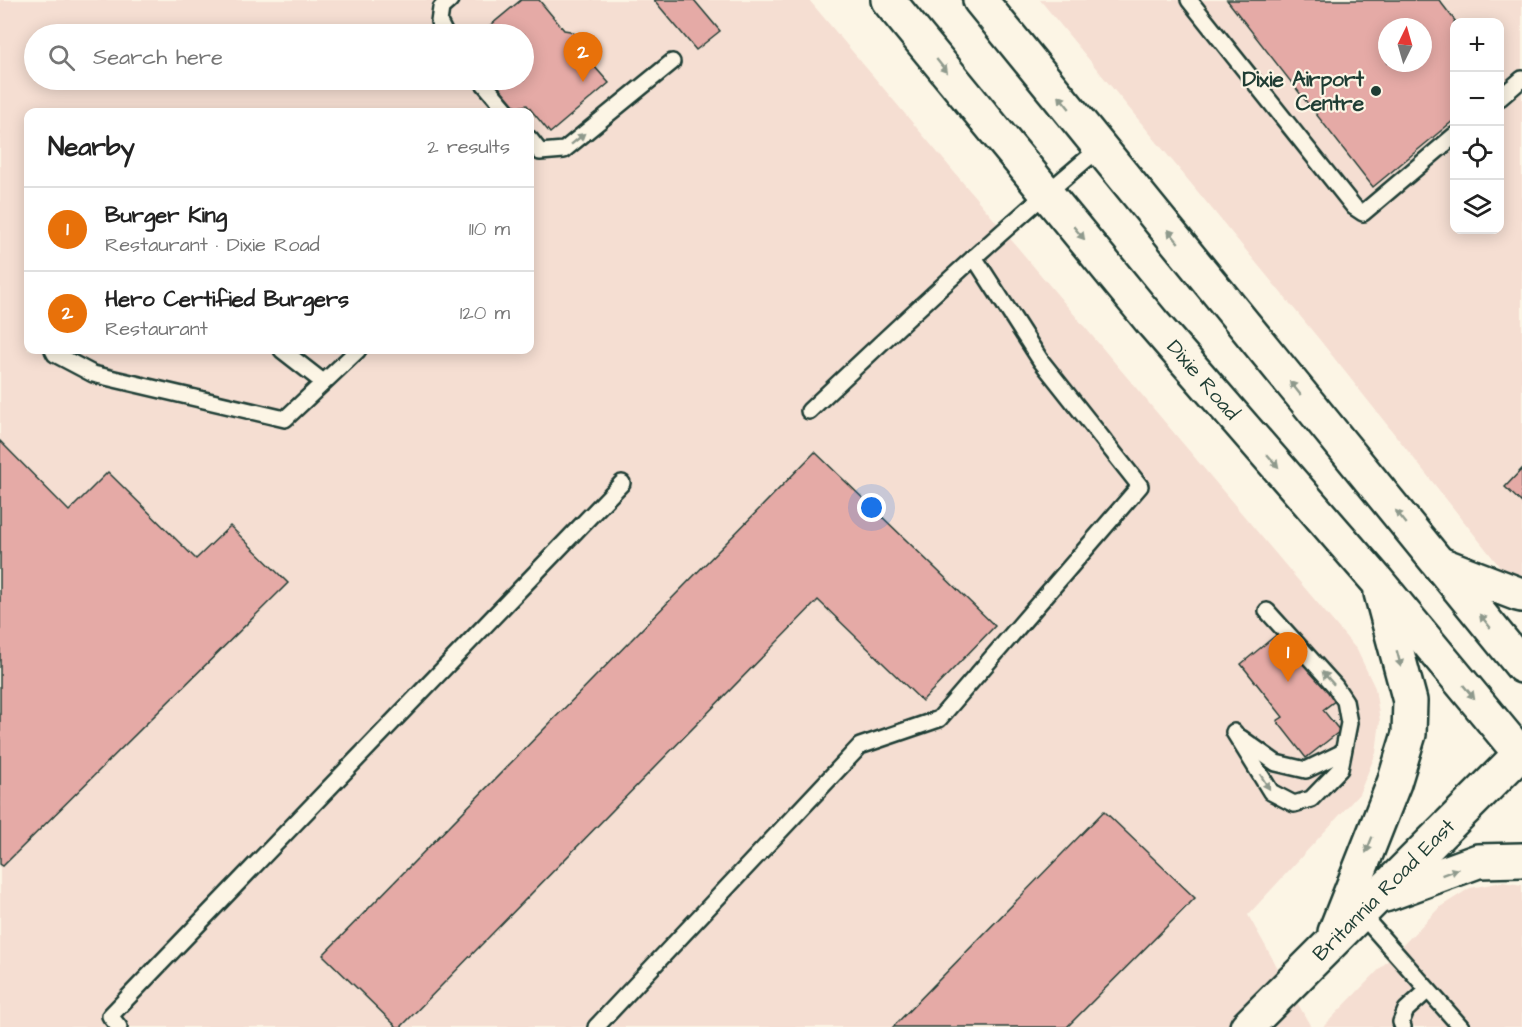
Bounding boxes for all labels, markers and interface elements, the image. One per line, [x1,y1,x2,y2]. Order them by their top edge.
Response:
north arrow [1378,18,1432,72]
map controls [1450,18,1504,234]
button: + [1450,18,1504,72]
search box [24,24,534,90]
pin: 2 [564,32,602,82]
icon: search [45,41,78,74]
text: Search here [93,42,223,73]
one-way arrow [935,58,948,74]
place label: Dixie Airport Centre [1243,65,1365,118]
button: − [1450,72,1504,126]
marker: Dixie Airport Centre [1369,84,1383,98]
one-way arrow [1058,95,1071,110]
button: locate [1450,126,1504,180]
text: Nearby [48,129,135,165]
one-way arrow [570,132,586,145]
text: 2 results [427,133,510,161]
button: layers [1450,180,1504,234]
text: Burger King [105,200,227,231]
text: 1 [66,215,69,243]
text: 110 m [469,215,510,243]
one-way arrow [1072,225,1085,241]
one-way arrow [1167,229,1180,244]
text: Restaurant · Dixie Road [105,231,320,259]
text: Hero Certified Burgers [105,284,349,315]
text: 2 [62,299,73,327]
text: 120 m [460,299,510,327]
text: Restaurant [105,315,208,343]
street label: Dixie Road [1160,334,1246,427]
one-way arrow [1289,380,1302,396]
one-way arrow [1266,453,1279,468]
your location [857,493,886,522]
one-way arrow [1395,510,1407,525]
one-way arrow [1479,614,1492,629]
pin: 1 [1268,632,1308,682]
one-way arrow [1394,650,1404,668]
one-way arrow [1322,671,1335,686]
one-way arrow [1462,684,1475,699]
one-way arrow [1259,774,1270,790]
street label: Britannia Road East [1306,812,1462,968]
one-way arrow [1364,837,1374,855]
one-way arrow [1441,866,1459,876]

